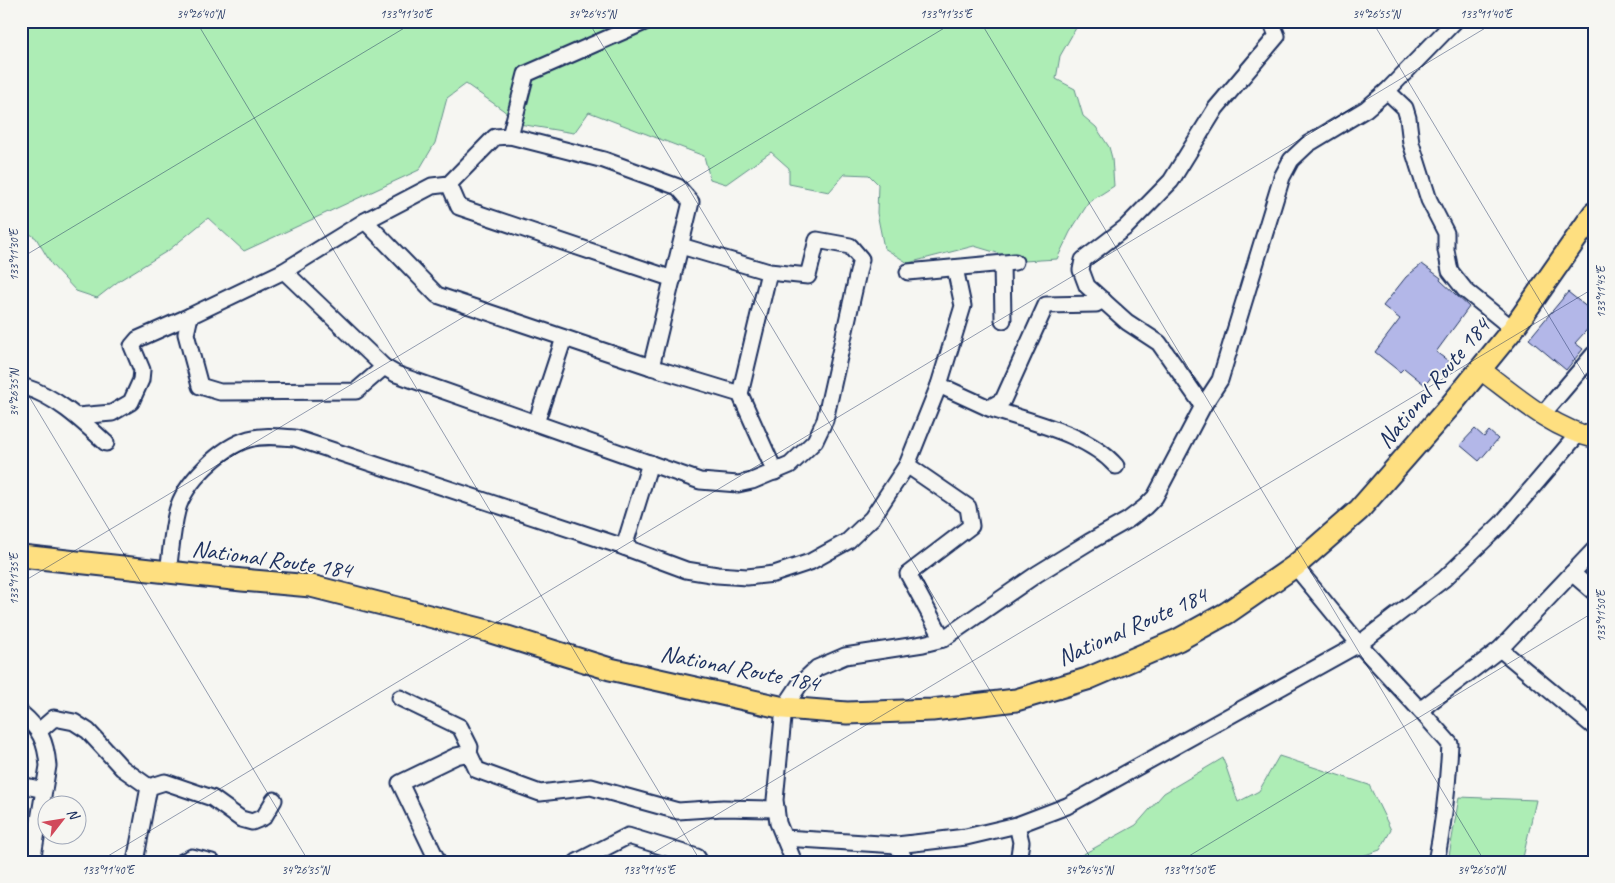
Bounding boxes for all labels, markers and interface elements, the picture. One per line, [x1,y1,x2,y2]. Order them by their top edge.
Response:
text: 34°26'40"N [176,6,225,22]
text: 133°11'30"E [380,6,434,22]
text: 34°26'45"N [568,6,617,22]
text: 133°11'35"E [920,6,974,22]
text: 34°26'55"N [1352,6,1401,22]
text: 133°11'40"E [1460,6,1514,22]
text: 133°11'30"E [6,227,22,281]
text: 133°11'45"E [1593,264,1609,318]
street label: National Route 184 [1370,310,1498,454]
text: 34°26'35"N [6,368,22,417]
street label: National Route 184 [190,533,356,585]
text: 133°11'35"E [6,551,22,605]
street label: National Route 184 [1052,579,1214,672]
text: 133°11'50"E [1593,588,1609,642]
street label: National Route 184 [658,638,824,698]
north arrow [38,796,88,846]
text: N [63,805,83,824]
text: 133°11'40"E [82,862,136,878]
text: 34°26'35"N [281,862,330,878]
text: 133°11'45"E [623,862,677,878]
text: 34°26'45"N [1065,862,1114,878]
text: 133°11'50"E [1163,862,1217,878]
text: 34°26'50"N [1457,862,1506,878]

